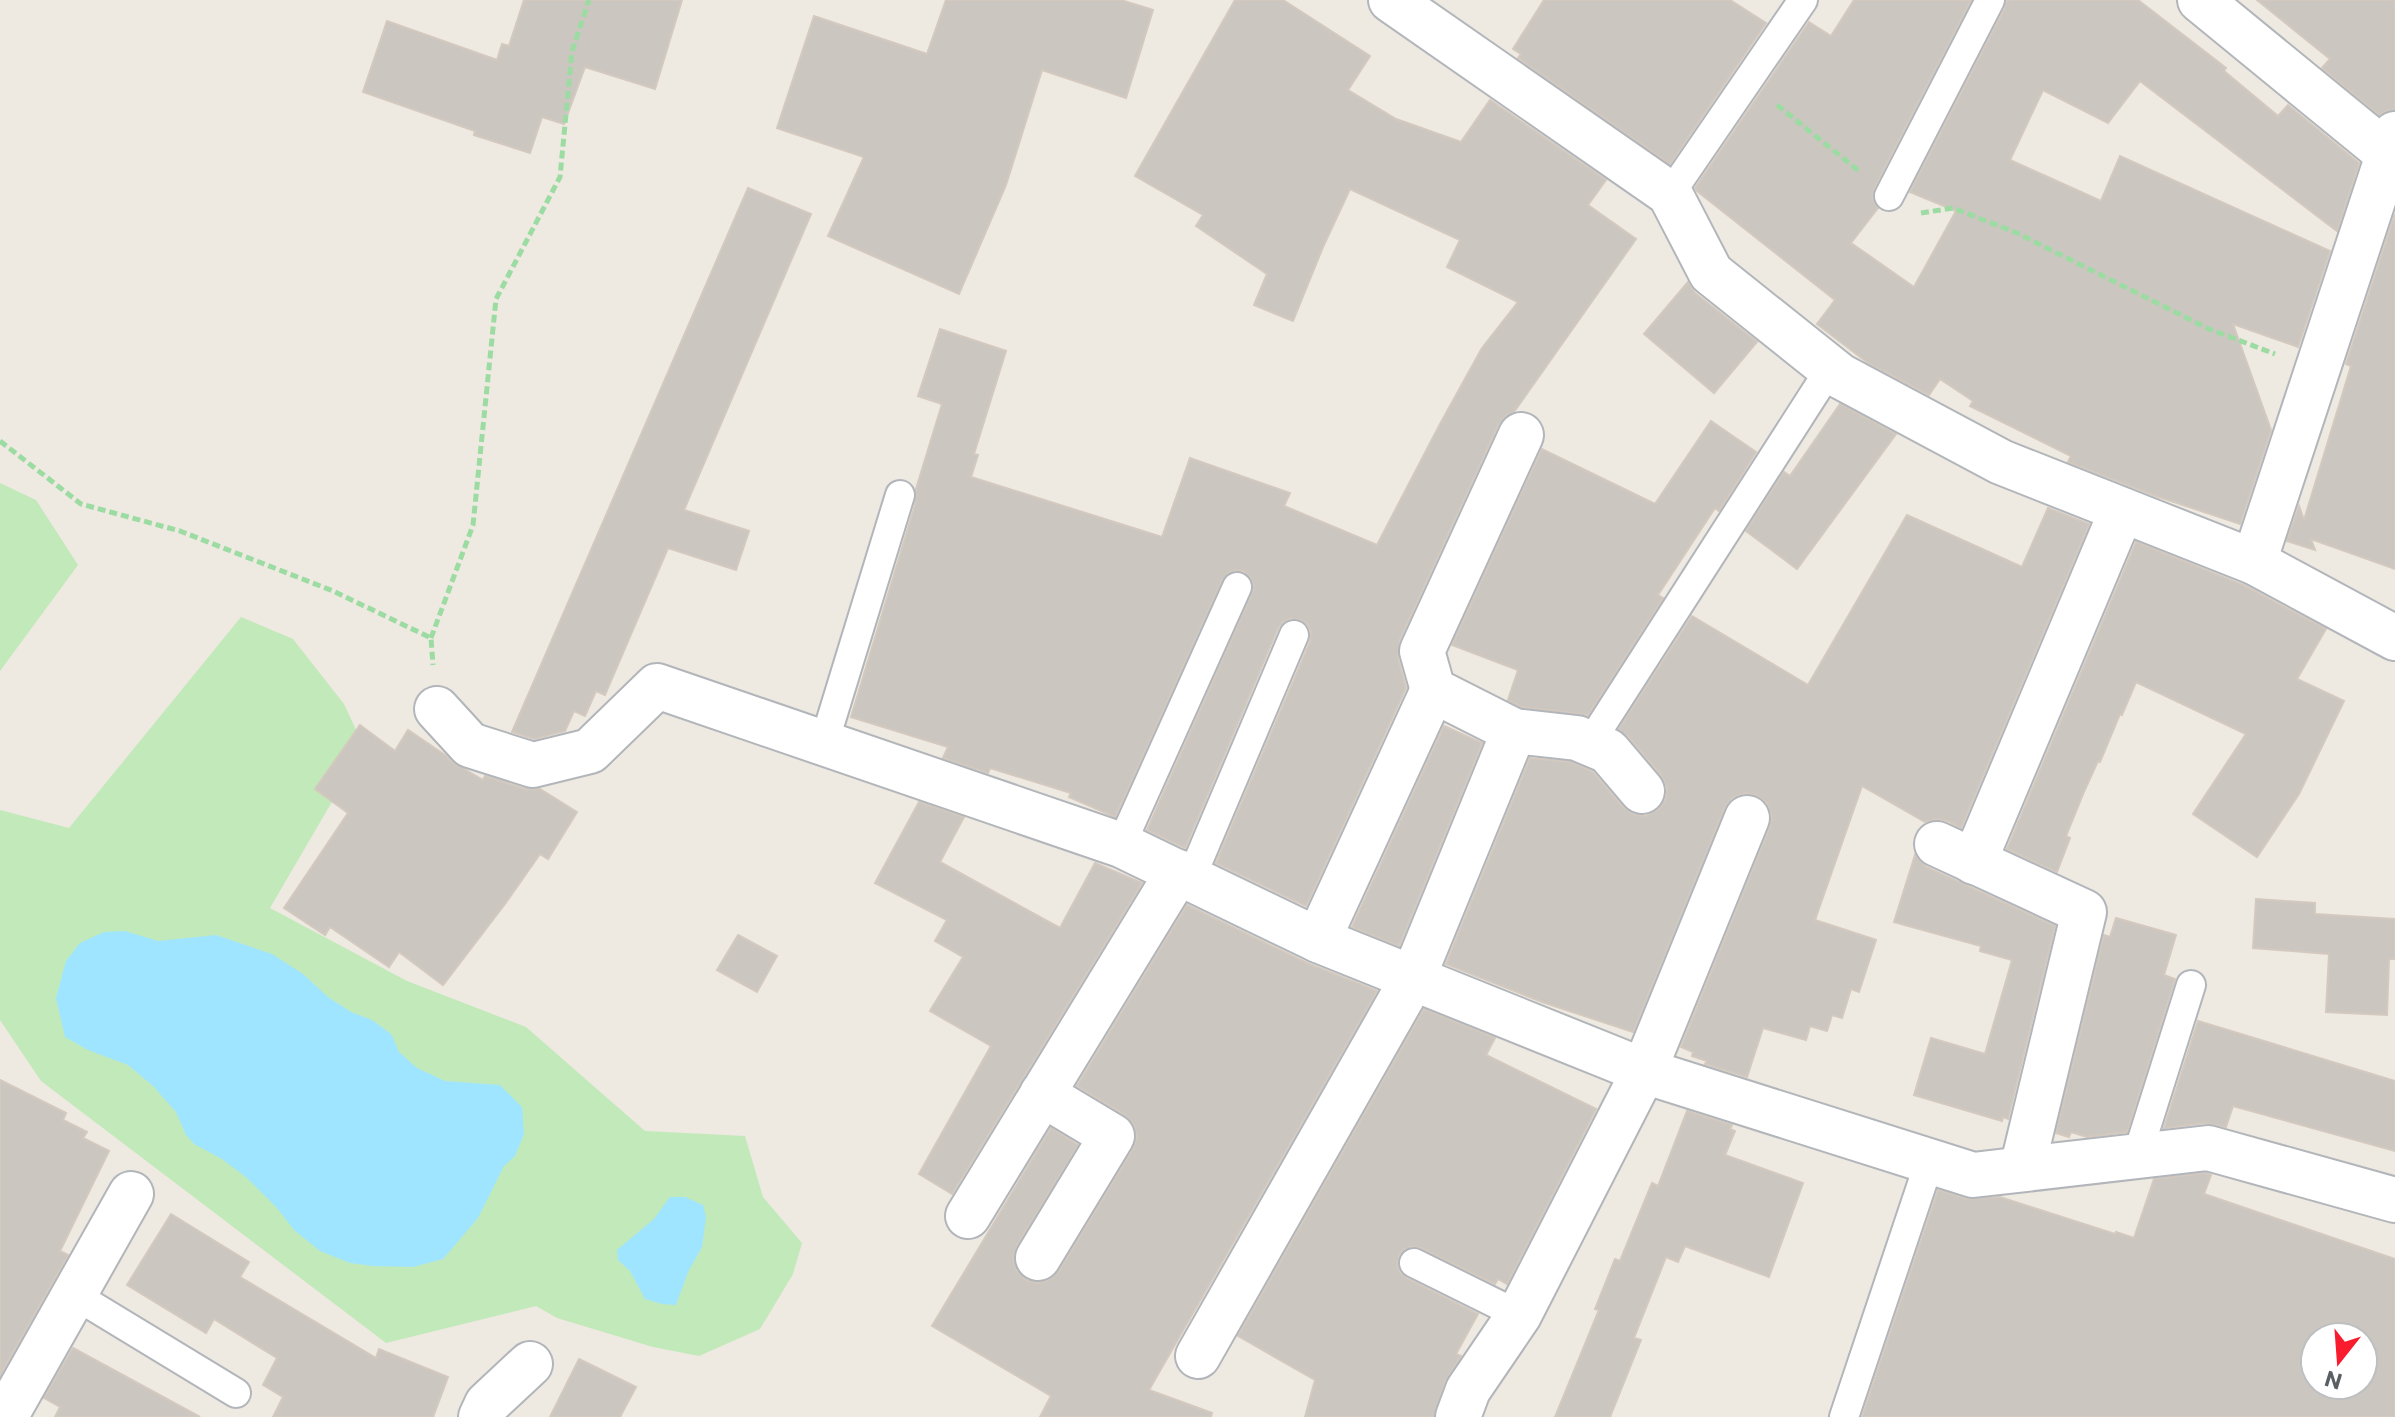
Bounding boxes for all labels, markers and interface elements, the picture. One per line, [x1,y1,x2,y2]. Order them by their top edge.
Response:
north arrow [2299,1321,2379,1401]
text: N [2321,1365,2345,1396]

